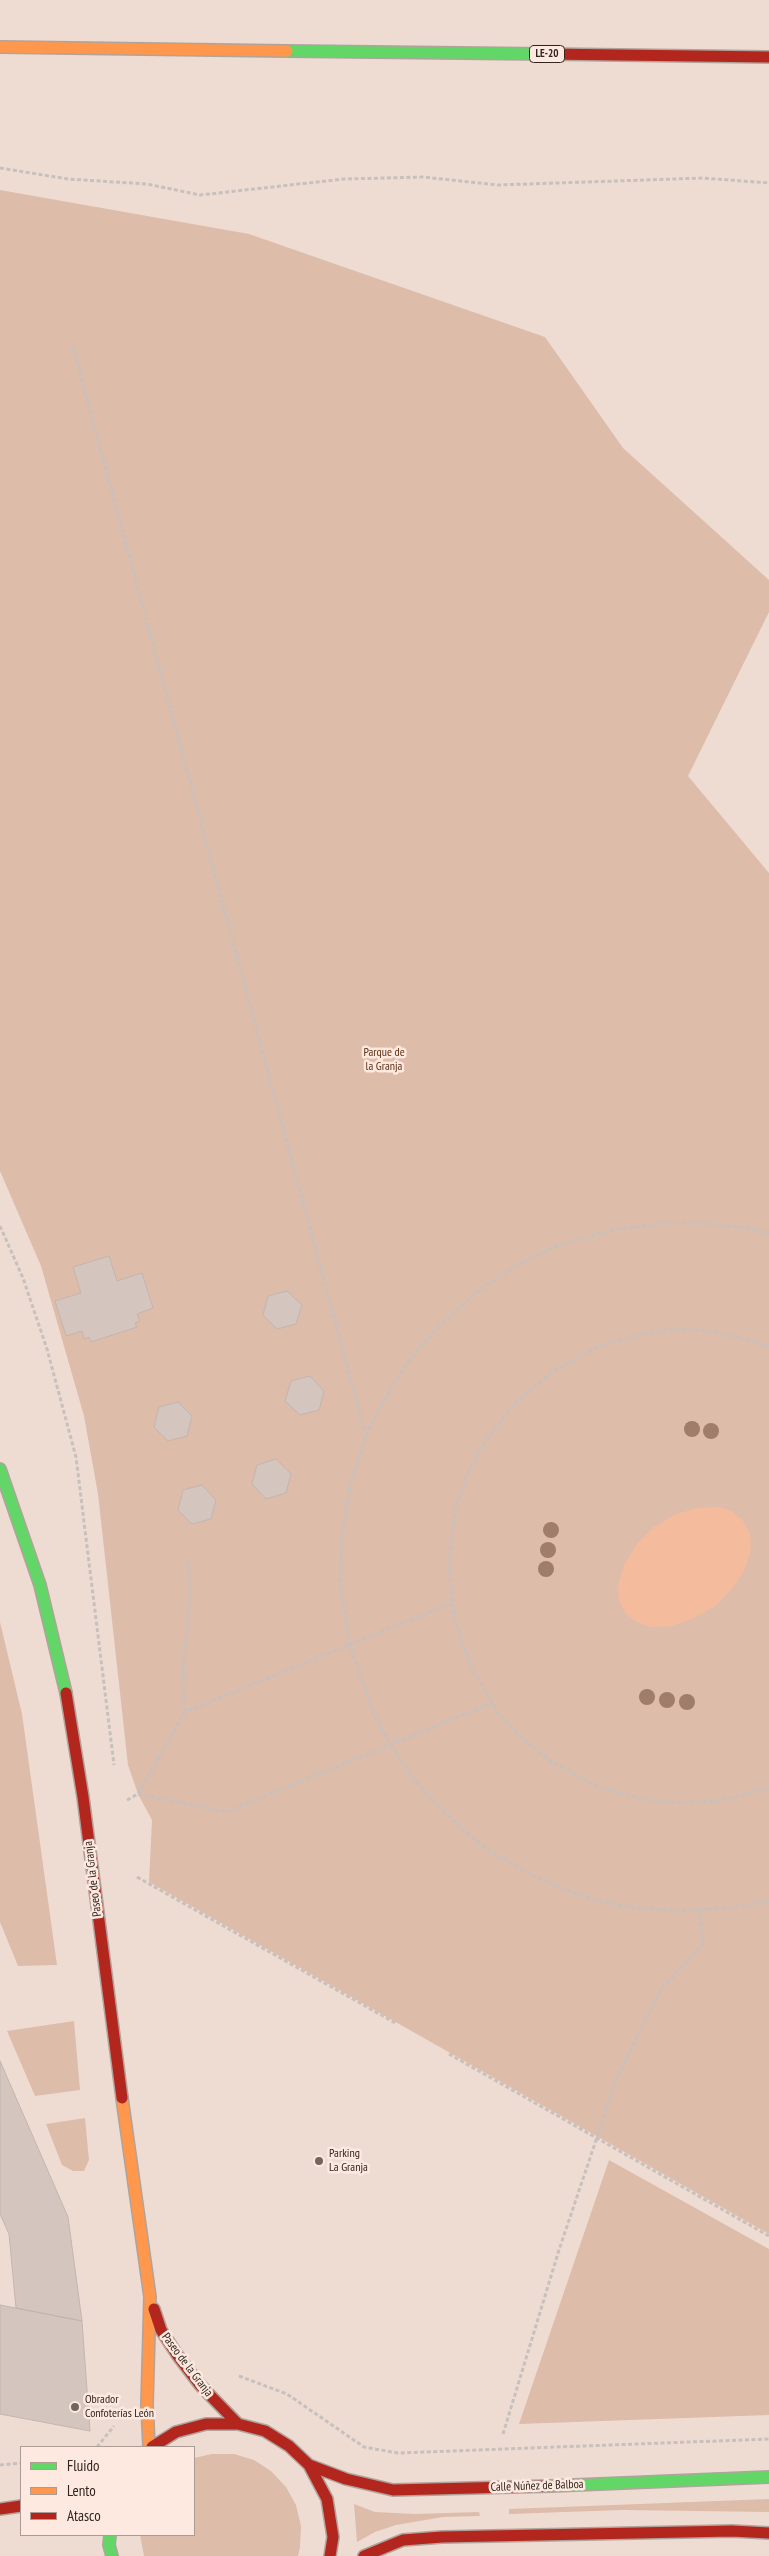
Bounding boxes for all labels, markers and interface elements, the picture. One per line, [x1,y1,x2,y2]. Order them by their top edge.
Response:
road number: LE-20 [530,46,564,62]
park label: Parque de la Granja [363,1046,405,1074]
street label: Paseo de la Granja [81,1840,105,1918]
place label: Parking La Granja [329,2147,368,2175]
marker: Parking La Granja [313,2155,325,2167]
street label: Paseo de la Granja [158,2330,216,2400]
place label: Obrador Confoterías León [85,2393,154,2421]
marker: Obrador Confoterías León [69,2401,81,2413]
legend [20,2446,195,2536]
text: Fluido [67,2456,99,2475]
street label: Calle Núñez de Balboa [490,2477,584,2495]
text: Lento [67,2481,96,2500]
text: Atasco [67,2506,101,2525]

